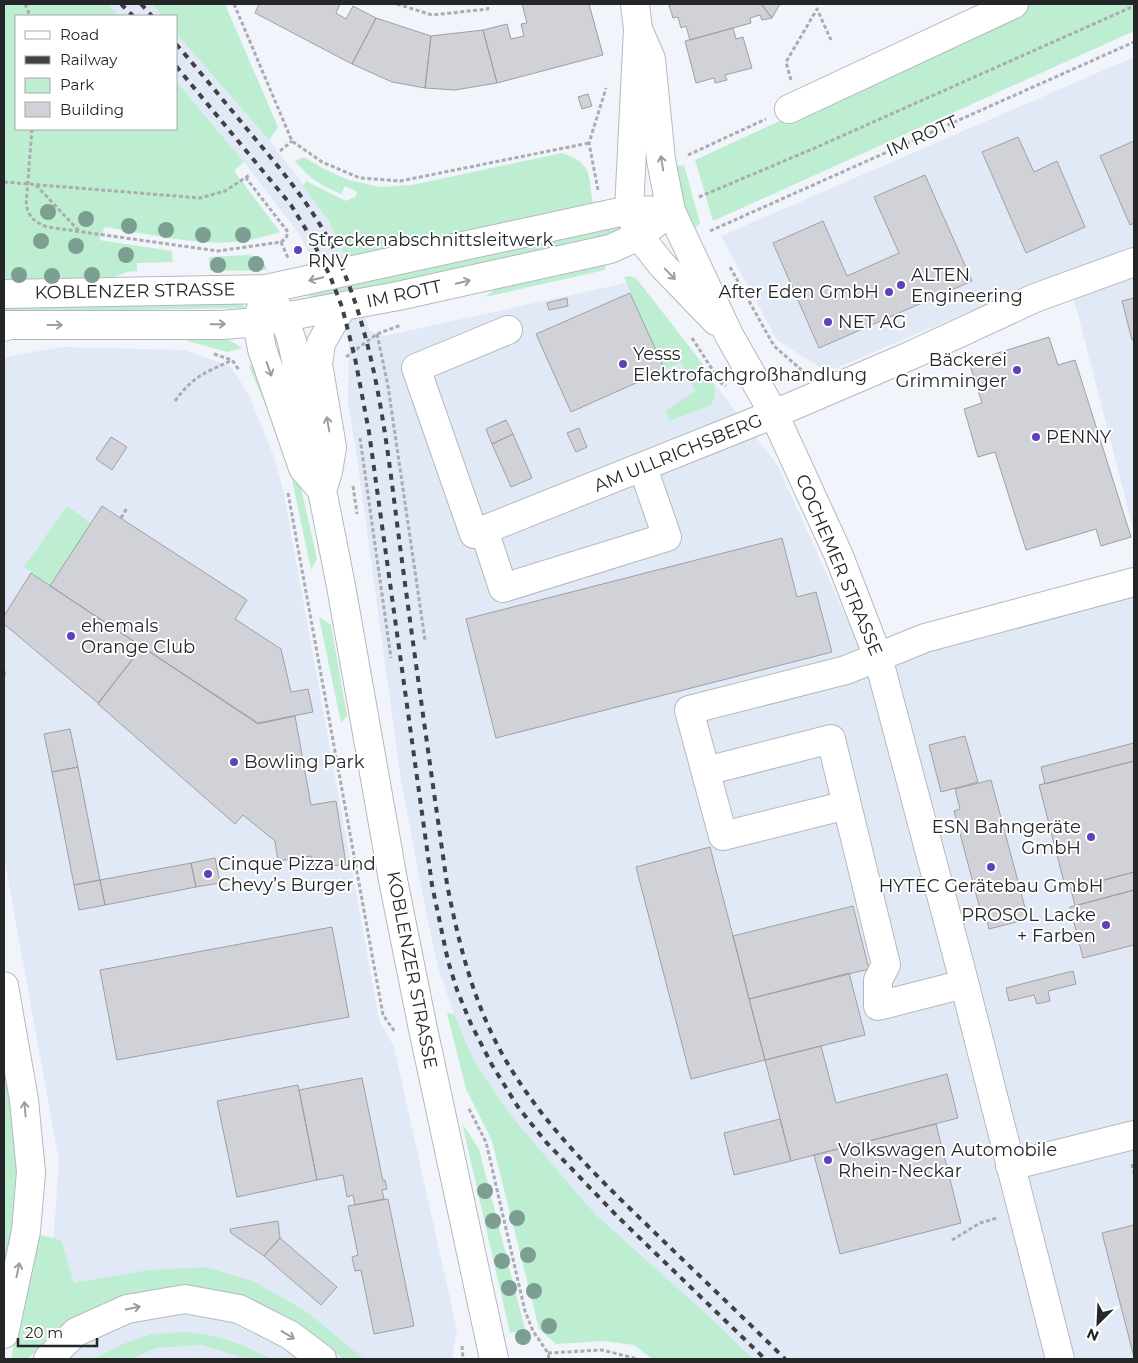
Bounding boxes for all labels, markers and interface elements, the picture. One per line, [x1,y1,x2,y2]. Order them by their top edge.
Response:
legend [15,15,178,130]
text: Road [60,25,99,44]
text: Railway [60,50,118,69]
text: Park [60,75,94,94]
text: Building [60,100,124,119]
street label: IM ROTT [883,110,962,162]
one-way arrow [657,155,667,171]
place label: Streckenabschnittsleitwerk RNV [308,229,553,272]
marker: Streckenabschnittsleitwerk RNV [292,244,304,256]
place label: ALTEN Engineering [911,264,1023,307]
one-way arrow [664,267,676,280]
one-way arrow [309,274,325,284]
street label: IM ROTT [364,275,444,313]
one-way arrow [454,277,470,286]
street label: KOBLENZER STRASSE [34,278,236,304]
marker: ALTEN Engineering [895,279,907,291]
place label: After Eden GmbH [719,281,879,303]
marker: After Eden GmbH [883,286,895,298]
place label: NET AG [838,311,906,333]
marker: NET AG [822,316,834,328]
one-way arrow [46,320,63,330]
one-way arrow [209,320,225,329]
place label: Yesss Elektrofachgroßhandlung [633,343,867,386]
place label: Bäckerei Grimminger [896,349,1007,392]
marker: Yesss Elektrofachgroßhandlung [617,358,629,370]
one-way arrow [265,361,274,376]
marker: Bäckerei Grimminger [1011,364,1023,376]
street label: AM ULLRICHSBERG [591,409,765,497]
one-way arrow [323,416,333,432]
place label: PENNY [1046,426,1112,448]
marker: PENNY [1030,431,1042,443]
street label: COCHEMER STRASSE [791,471,887,659]
place label: ehemals Orange Club [81,615,195,658]
marker: ehemals Orange Club [65,630,77,642]
place label: Bowling Park [244,751,365,773]
marker: Bowling Park [228,756,240,768]
place label: ESN Bahngeräte GmbH [932,816,1081,859]
marker: ESN Bahngeräte GmbH [1085,831,1097,843]
place label: Cinque Pizza und Chevy’s Burger [218,853,376,896]
marker: HYTEC Gerätebau GmbH [985,861,997,873]
marker: Cinque Pizza und Chevy’s Burger [202,868,214,880]
street label: KOBLENZER STRASSE [382,869,442,1071]
place label: HYTEC Gerätebau GmbH [879,875,1103,897]
place label: PROSOL Lacke + Farben [961,904,1096,947]
marker: PROSOL Lacke + Farben [1100,919,1112,931]
one-way arrow [20,1101,30,1117]
place label: Volkswagen Automobile Rhein-Neckar [838,1139,1057,1182]
marker: Volkswagen Automobile Rhein-Neckar [822,1154,834,1166]
one-way arrow [14,1262,23,1278]
north arrow [1073,1298,1123,1348]
one-way arrow [125,1303,141,1312]
scale bar [18,1316,96,1348]
text: 20 m [25,1323,63,1342]
text: N [1084,1324,1102,1345]
one-way arrow [280,1330,294,1340]

